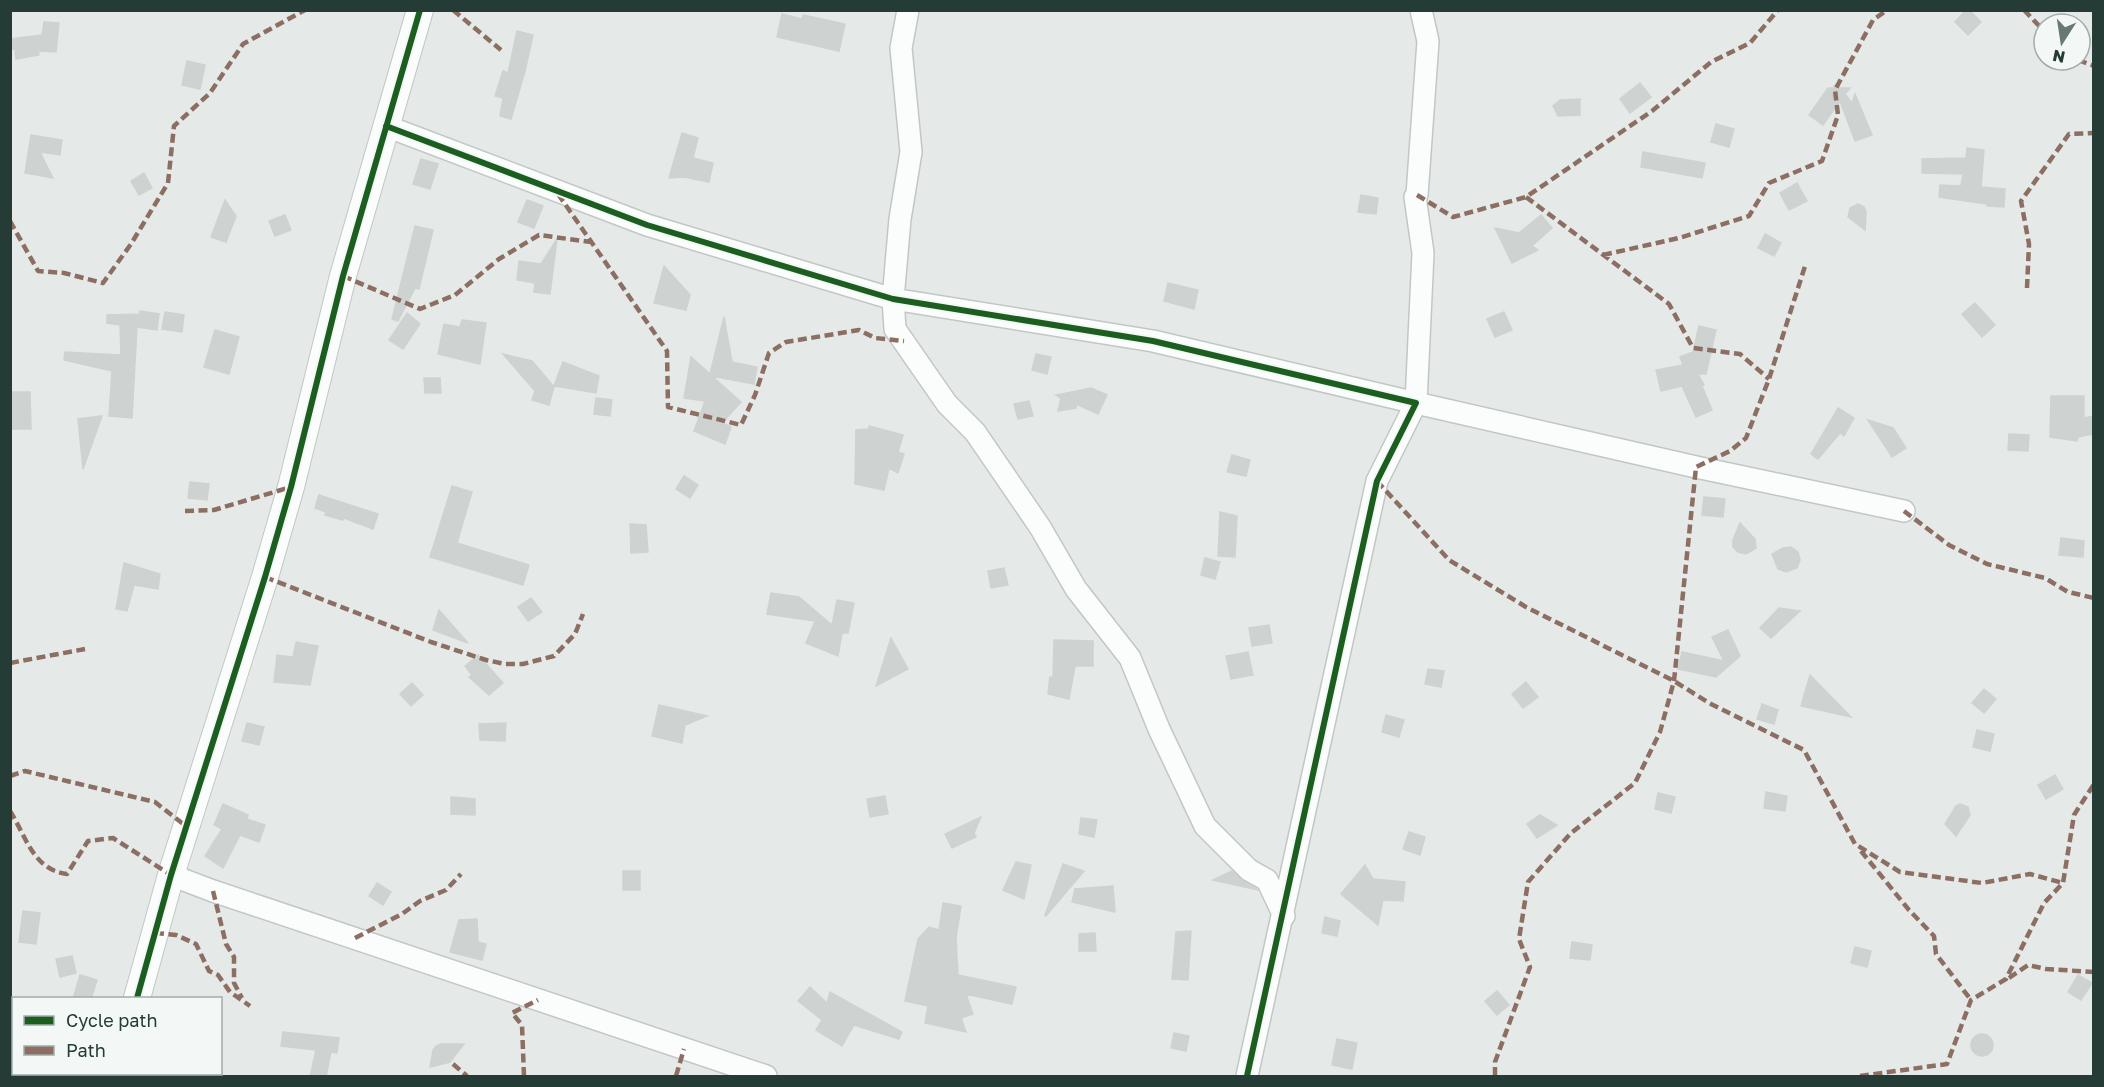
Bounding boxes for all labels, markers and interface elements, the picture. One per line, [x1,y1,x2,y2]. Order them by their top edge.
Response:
north arrow [2032,12,2092,72]
text: N [2051,46,2067,68]
legend [12,997,222,1075]
text: Cycle path [66,1009,158,1031]
text: Path [66,1039,106,1061]

